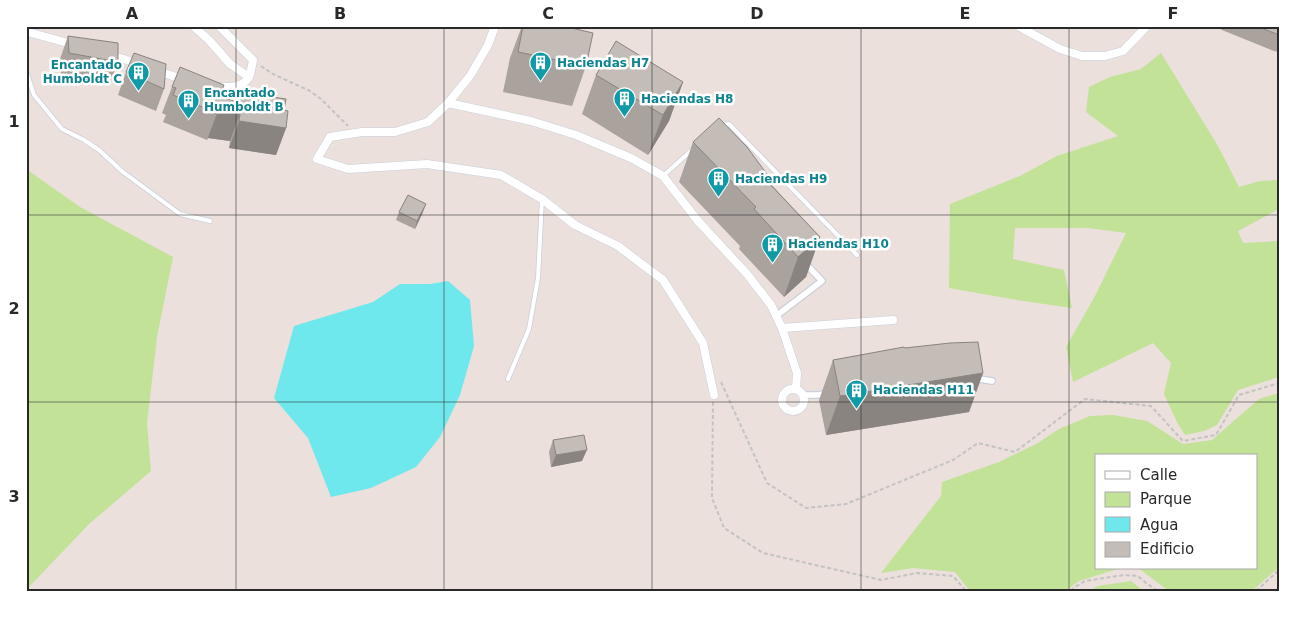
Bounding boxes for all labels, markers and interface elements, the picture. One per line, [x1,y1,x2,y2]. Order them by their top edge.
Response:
text: A [126,4,139,23]
text: B [334,4,346,23]
text: C [542,4,554,23]
text: D [750,4,764,23]
text: E [960,4,970,23]
text: F [1168,4,1178,23]
building icon: Haciendas H7 [529,51,553,82]
place label: Haciendas H7 [557,56,649,70]
place label: Encantado Humboldt C [43,58,122,86]
building icon: Encantado Humboldt C [126,60,150,91]
place label: Encantado Humboldt B [204,86,284,114]
building icon: Haciendas H8 [613,87,637,118]
building icon: Encantado Humboldt B [176,88,200,119]
place label: Haciendas H8 [641,92,733,106]
text: 1 [8,112,20,131]
building icon: Haciendas H9 [707,167,731,198]
place label: Haciendas H9 [735,172,827,186]
building icon: Haciendas H10 [760,232,784,263]
place label: Haciendas H10 [788,237,889,251]
text: 2 [8,299,20,318]
building icon: Haciendas H11 [845,378,869,409]
place label: Haciendas H11 [873,383,974,397]
legend [1095,454,1258,570]
text: Calle [1140,466,1177,484]
text: 3 [8,487,20,506]
text: Parque [1140,490,1192,508]
text: Agua [1140,516,1178,534]
text: Edificio [1140,540,1194,558]

